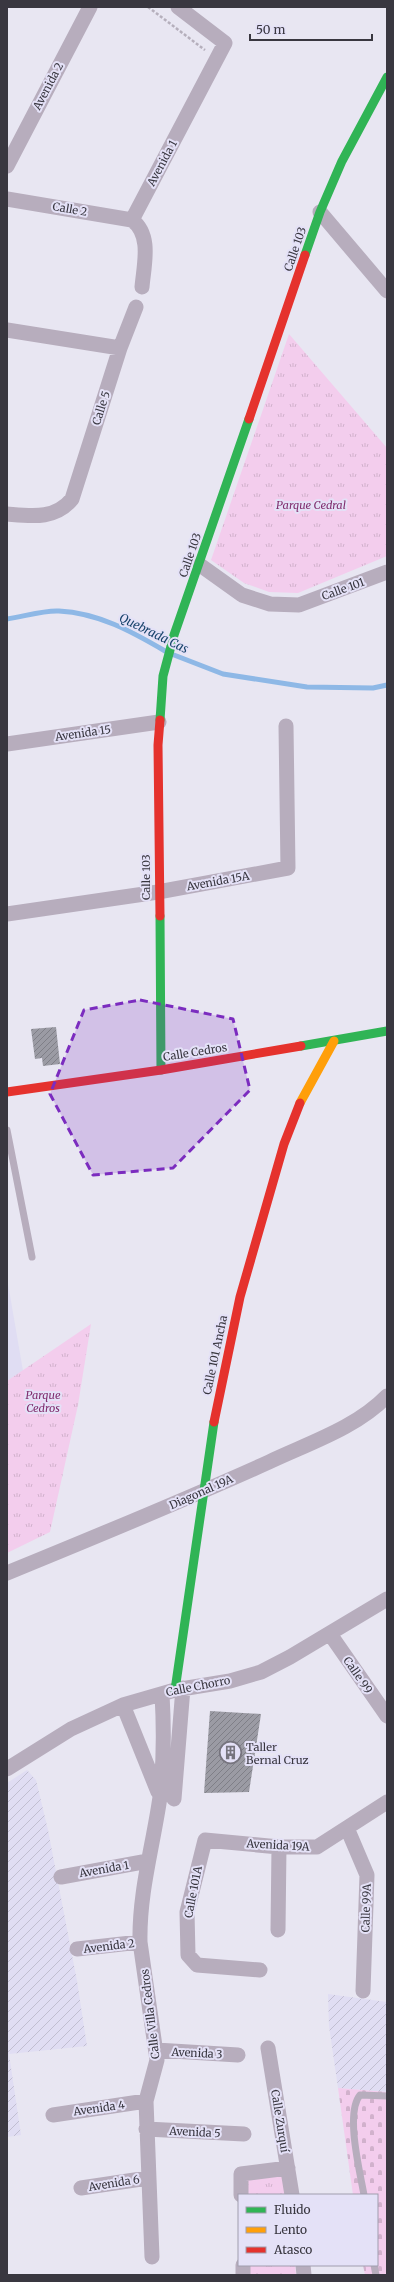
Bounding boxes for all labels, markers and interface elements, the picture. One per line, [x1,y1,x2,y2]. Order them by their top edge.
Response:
scale bar [250,16,372,42]
text: 50 m [256,22,285,37]
street label: Avenida 2 [29,60,66,113]
street label: Avenida 1 [144,138,180,189]
street label: Calle 2 [52,199,88,219]
street label: Calle 103 [281,225,309,273]
street label: Calle 5 [89,389,113,427]
park label: Parque Cedral [276,498,346,512]
street label: Calle 103 [176,531,204,579]
street label: Calle 101 [320,575,366,603]
water label: Quebrada Cas [117,610,191,656]
street label: Avenida 15 [53,722,112,744]
street label: Calle 103 [139,854,153,900]
street label: Avenida 15A [185,869,251,894]
street label: Calle Cedros [162,1040,228,1064]
street label: Calle 101 Ancha [200,1314,230,1396]
park label: Parque Cedros [25,1388,61,1415]
street label: Diagonal 19A [167,1472,235,1512]
street label: Calle 99 [340,1654,376,1696]
street label: Calle Chorro [165,1673,232,1699]
building icon: Taller Bernal Cruz [218,1740,244,1766]
place label: Taller Bernal Cruz [246,1740,309,1767]
street label: Avenida 19A [245,1836,310,1854]
street label: Avenida 1 [77,1858,130,1880]
street label: Calle 101A [181,1865,205,1919]
street label: Calle 99A [358,1883,374,1933]
street label: Avenida 2 [82,1936,135,1956]
street label: Calle Villa Cedros [138,1968,162,2060]
street label: Avenida 3 [170,2045,223,2061]
street label: Calle Zurquí [268,2088,292,2154]
street label: Avenida 4 [71,2097,126,2119]
street label: Avenida 5 [168,2124,221,2140]
street label: Avenida 6 [86,2172,141,2194]
legend [238,2194,378,2266]
text: Fluido [274,2202,311,2217]
text: Lento [274,2222,307,2237]
text: Atasco [273,2242,312,2257]

